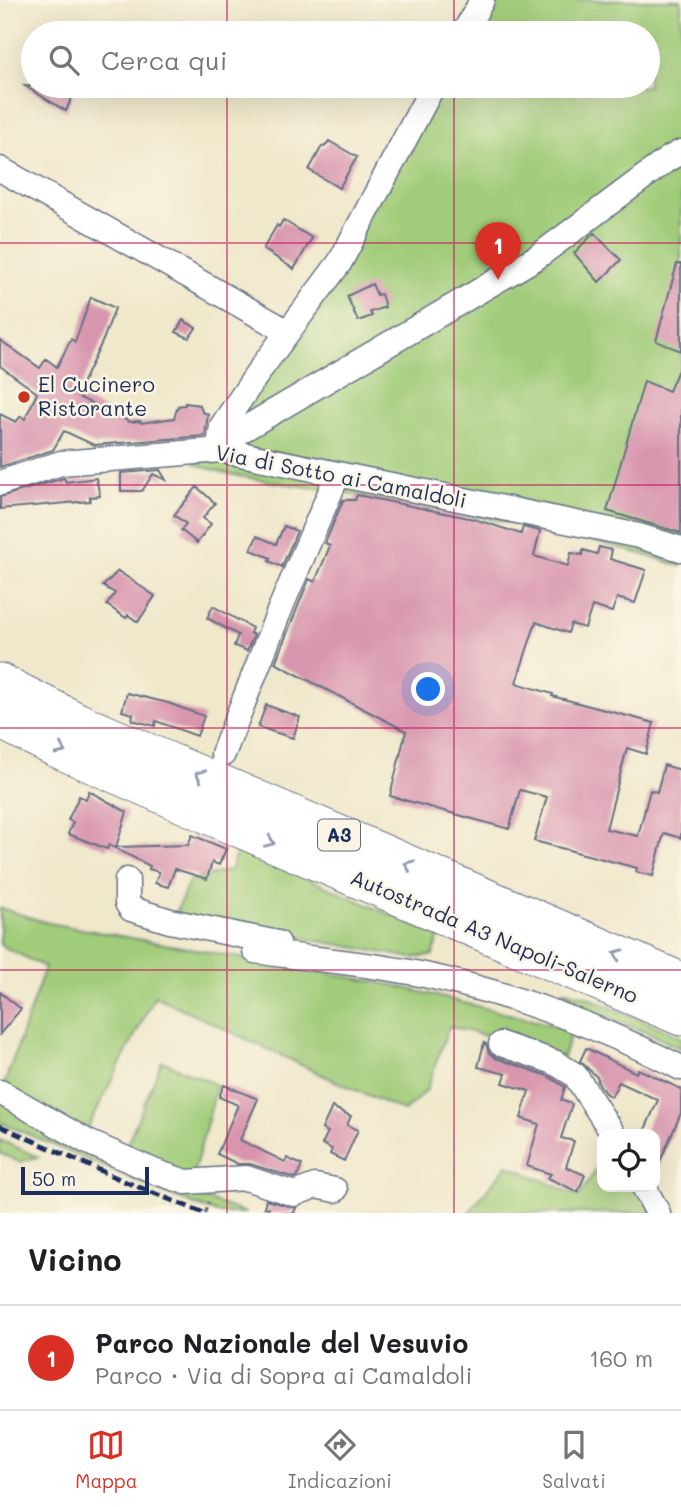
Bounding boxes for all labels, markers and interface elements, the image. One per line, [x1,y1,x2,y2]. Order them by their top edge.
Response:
search box [21,21,660,98]
icon: search [45,41,83,79]
text: Cerca qui [101,43,227,77]
pin: 1 [475,222,521,280]
place label: El Cucinero Ristorante [38,370,155,421]
marker: El Cucinero Ristorante [16,389,32,405]
street label: Via di Sotto ai Camaldoli [214,438,469,513]
your location [411,672,445,706]
one-way arrow [54,742,66,756]
one-way arrow [195,769,207,783]
road number: A3 [318,820,360,850]
one-way arrow [263,833,275,847]
one-way arrow [404,859,416,873]
street label: Autostrada A3 Napoli-Salerno [347,863,642,1009]
one-way arrow [613,948,626,962]
map controls [597,1129,660,1192]
button: locate [597,1129,660,1192]
scale bar [21,1164,149,1196]
text: 50 m [32,1166,76,1191]
text: Vicino [28,1239,122,1279]
text: Parco Nazionale del Vesuvio [95,1326,468,1360]
text: 1 [46,1343,56,1373]
text: 160 m [589,1343,653,1373]
text: Parco · Via di Sopra ai Camaldoli [95,1360,472,1390]
tab: Mappa [75,1426,138,1493]
tab: Indicazioni [288,1426,392,1493]
tab: Salvati [542,1426,606,1493]

